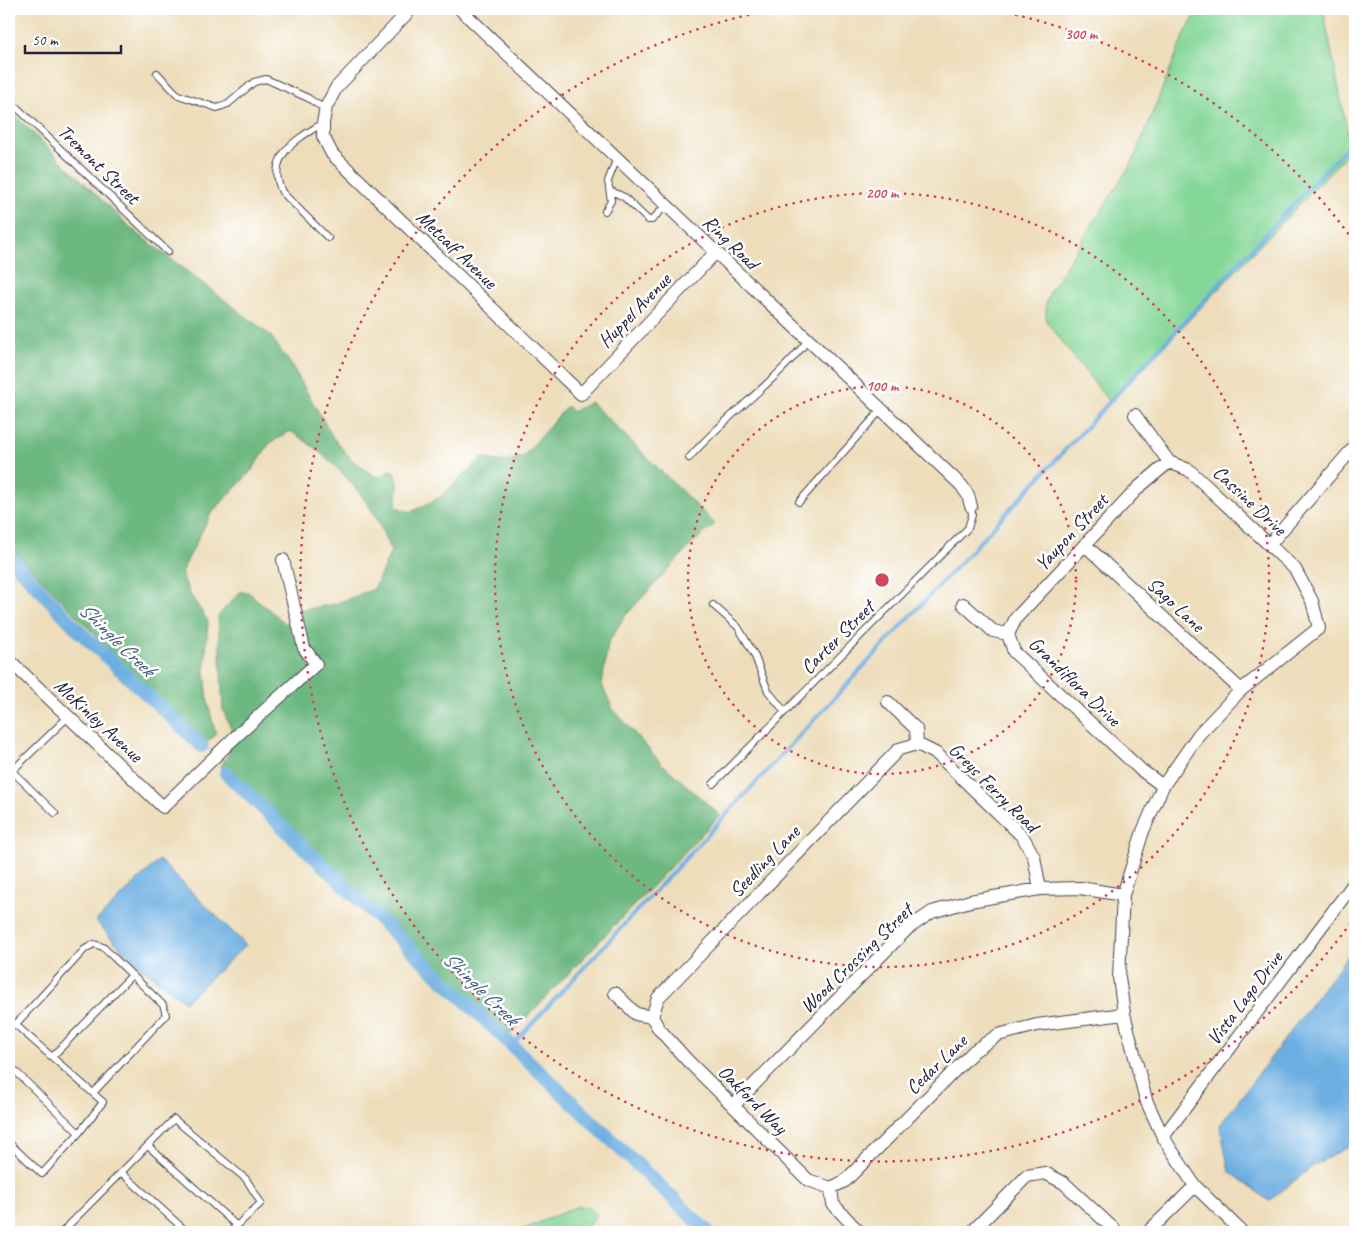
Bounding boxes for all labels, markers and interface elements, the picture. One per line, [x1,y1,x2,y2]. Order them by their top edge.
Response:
scale bar [25,22,121,54]
text: 300 m [1065,25,1099,44]
text: 50 m [32,31,59,50]
street label: Tremont Street [52,119,147,211]
text: 200 m [866,184,900,203]
street label: Metcalf Avenue [411,205,503,295]
street label: Ring Road [697,210,766,277]
street label: Huppel Avenue [593,267,677,353]
text: 100 m [866,377,900,396]
street label: Cassine Drive [1208,460,1293,542]
street label: Yaupon Street [1029,487,1115,576]
centre of rings [873,571,891,589]
street label: Sago Lane [1142,572,1211,638]
street label: Carter Street [795,593,882,679]
water label: Shingle Creek [74,596,163,685]
street label: Grandiflora Drive [1023,631,1127,733]
street label: McKinley Avenue [49,673,149,769]
street label: Greys Ferry Road [943,737,1046,840]
street label: Seedling Lane [724,819,806,903]
street label: Wood Crossing Street [795,896,920,1018]
water label: Shingle Creek [438,945,527,1034]
street label: Vista Lago Drive [1201,945,1289,1050]
street label: Cedar Lane [900,1028,973,1100]
street label: Oakford Way [713,1059,793,1140]

